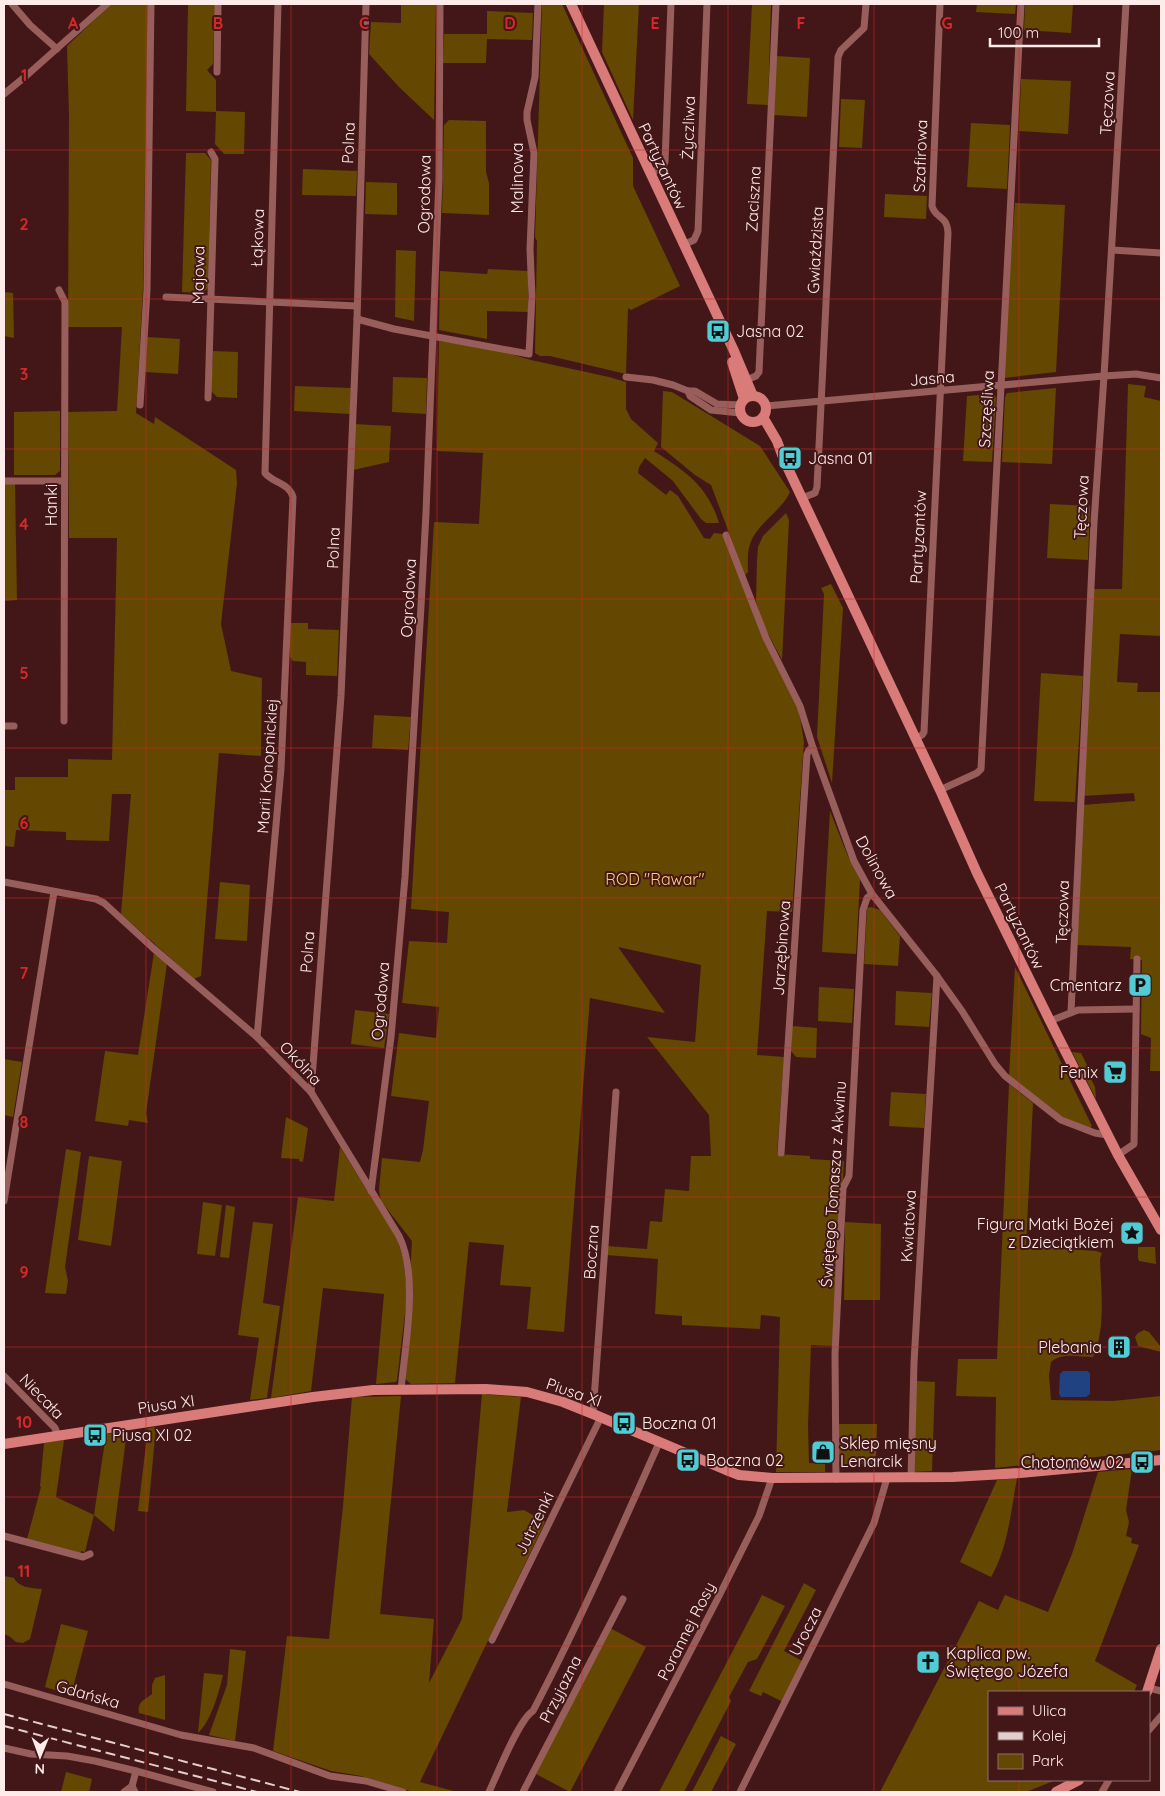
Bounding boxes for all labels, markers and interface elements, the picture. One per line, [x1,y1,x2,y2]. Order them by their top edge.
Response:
text: A [68,13,79,33]
text: B [213,13,223,33]
text: C [359,13,369,33]
text: D [504,13,516,33]
text: E [650,13,660,33]
text: F [797,13,806,33]
text: G [941,13,953,33]
scale bar [990,15,1099,47]
text: 100 m [998,23,1039,42]
text: 1 [21,65,27,85]
street label: Tęczowa [1095,70,1119,136]
street label: Życzliwa [677,96,699,160]
street label: Partyzantów [634,119,692,213]
street label: Szafirowa [909,119,931,193]
street label: Polna [337,122,359,164]
street label: Malinowa [507,143,527,213]
street label: Ogrodowa [413,154,435,234]
street label: Zaciszna [741,166,765,232]
street label: Gwiaździsta [803,206,827,294]
street label: Łąkowa [246,208,268,268]
text: 2 [19,214,29,234]
street label: Majowa [187,245,209,305]
bus stop icon: Jasna 02 [705,318,731,344]
place label: Jasna 02 [736,321,804,341]
text: 3 [20,364,28,384]
street label: Jasna [909,366,955,390]
street label: Szczęśliwa [974,370,998,448]
bus stop icon: Jasna 01 [777,445,803,471]
place label: Jasna 01 [808,448,873,468]
street label: Tęczowa [1069,474,1093,540]
street label: Hanki [41,484,61,526]
street label: Partyzantów [906,490,930,584]
text: 4 [19,514,29,534]
street label: Polna [322,527,344,569]
street label: Ogrodowa [396,558,420,638]
text: 5 [19,663,29,683]
street label: Marii Konopnickiej [252,698,282,834]
text: 6 [20,813,29,833]
street label: Dolinowa [852,832,902,902]
park label: ROD "Rawar" [605,869,705,889]
street label: Partyzantów [991,880,1049,972]
street label: Tęczowa [1051,880,1073,944]
street label: Jarzębinowa [768,900,794,996]
street label: Polna [296,931,318,973]
street label: Ogrodowa [367,961,393,1041]
text: 7 [20,963,29,983]
parking icon: Cmentarz [1127,972,1153,998]
place label: Cmentarz [1050,975,1122,995]
street label: Okólna [276,1037,326,1089]
supermarket icon: Fenix [1102,1059,1128,1085]
place label: Fenix [1060,1062,1098,1082]
street label: Świętego Tomasza z Akwinu [816,1080,850,1288]
text: 8 [20,1112,29,1132]
street label: Kwiatowa [896,1189,920,1263]
place label: Figura Matki Bożej z Dzieciątkiem [977,1214,1114,1252]
place icon: Figura Matki Bożej z Dzieciątkiem [1119,1220,1145,1246]
street label: Boczna [579,1224,603,1280]
text: 9 [19,1262,29,1282]
building icon: Plebania [1106,1334,1132,1360]
place label: Plebania [1038,1337,1102,1357]
street label: Niecała [16,1369,68,1423]
street label: Piusa XI [544,1373,604,1411]
street label: Piusa XI [136,1390,196,1418]
bus stop icon: Boczna 01 [611,1410,637,1436]
text: 10 [16,1412,32,1432]
place label: Boczna 01 [642,1413,717,1433]
bus stop icon: Piusa XI 02 [82,1422,108,1448]
place label: Piusa XI 02 [112,1425,192,1445]
place label: Sklep mięsny Lenarcik [840,1433,937,1471]
shop icon: Sklep mięsny Lenarcik [810,1439,836,1465]
bus stop icon: Boczna 02 [675,1447,701,1473]
bus stop icon: Chotomów 02 [1129,1449,1155,1475]
place label: Boczna 02 [706,1450,784,1470]
place label: Chotomów 02 [1021,1452,1124,1472]
street label: Jutrzenki [510,1488,558,1558]
text: 11 [18,1561,30,1581]
street label: Porannej Rosy [653,1578,719,1684]
street label: Urocza [784,1603,826,1659]
place label: Kaplica pw. Świętego Józefa [946,1643,1068,1681]
church icon: Kaplica pw. Świętego Józefa [915,1649,941,1675]
street label: Przyjazna [535,1652,585,1726]
street label: Gdańska [54,1675,122,1713]
legend [988,1691,1150,1781]
text: Ulica [1032,1701,1066,1720]
text: Kolej [1032,1726,1067,1745]
north arrow [15,1731,65,1781]
text: Park [1032,1751,1064,1770]
text: N [34,1760,45,1778]

